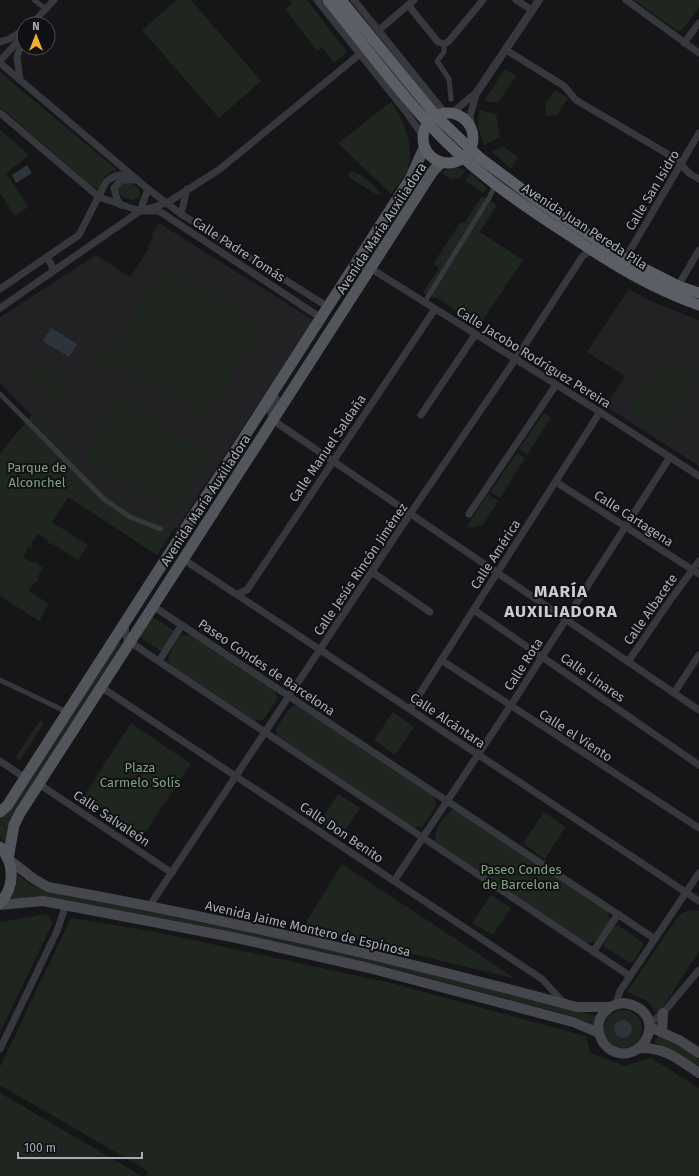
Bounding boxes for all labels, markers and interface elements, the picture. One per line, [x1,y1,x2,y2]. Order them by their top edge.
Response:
north arrow [16,16,56,56]
text: N [32,20,40,33]
street label: Calle San Isidro [623,147,682,233]
street label: Avenida María Auxiliadora [333,160,429,297]
street label: Avenida Juan Pereda Pila [519,180,650,273]
street label: Calle Padre Tomás [190,214,288,285]
street label: Calle Jacobo Rodríguez Pereira [454,304,614,411]
street label: Calle Manuel Saldaña [286,392,369,505]
street label: Avenida María Auxiliadora [157,432,253,569]
park label: Parque de Alconchel [7,460,67,490]
street label: Calle Cartagena [591,487,676,550]
street label: Calle Jesús Rincón Jiménez [310,500,411,638]
street label: Calle América [467,517,523,592]
street label: Calle Albacete [621,571,680,647]
district label: MARÍA AUXILIADORA [503,581,618,622]
street label: Paseo Condes de Barcelona [196,616,338,719]
street label: Calle Rota [501,635,546,693]
street label: Calle Linares [558,650,628,705]
street label: Calle Alcántara [407,690,488,751]
street label: Calle el Viento [536,706,615,765]
park label: Plaza Carmelo Solís [100,760,180,790]
street label: Calle Salvaleón [71,787,153,850]
street label: Calle Don Benito [297,799,386,866]
park label: Paseo Condes de Barcelona [480,862,562,892]
street label: Avenida Jaime Montero de Espinosa [204,898,412,959]
scale bar [18,1134,142,1160]
text: 100 m [24,1141,56,1155]

